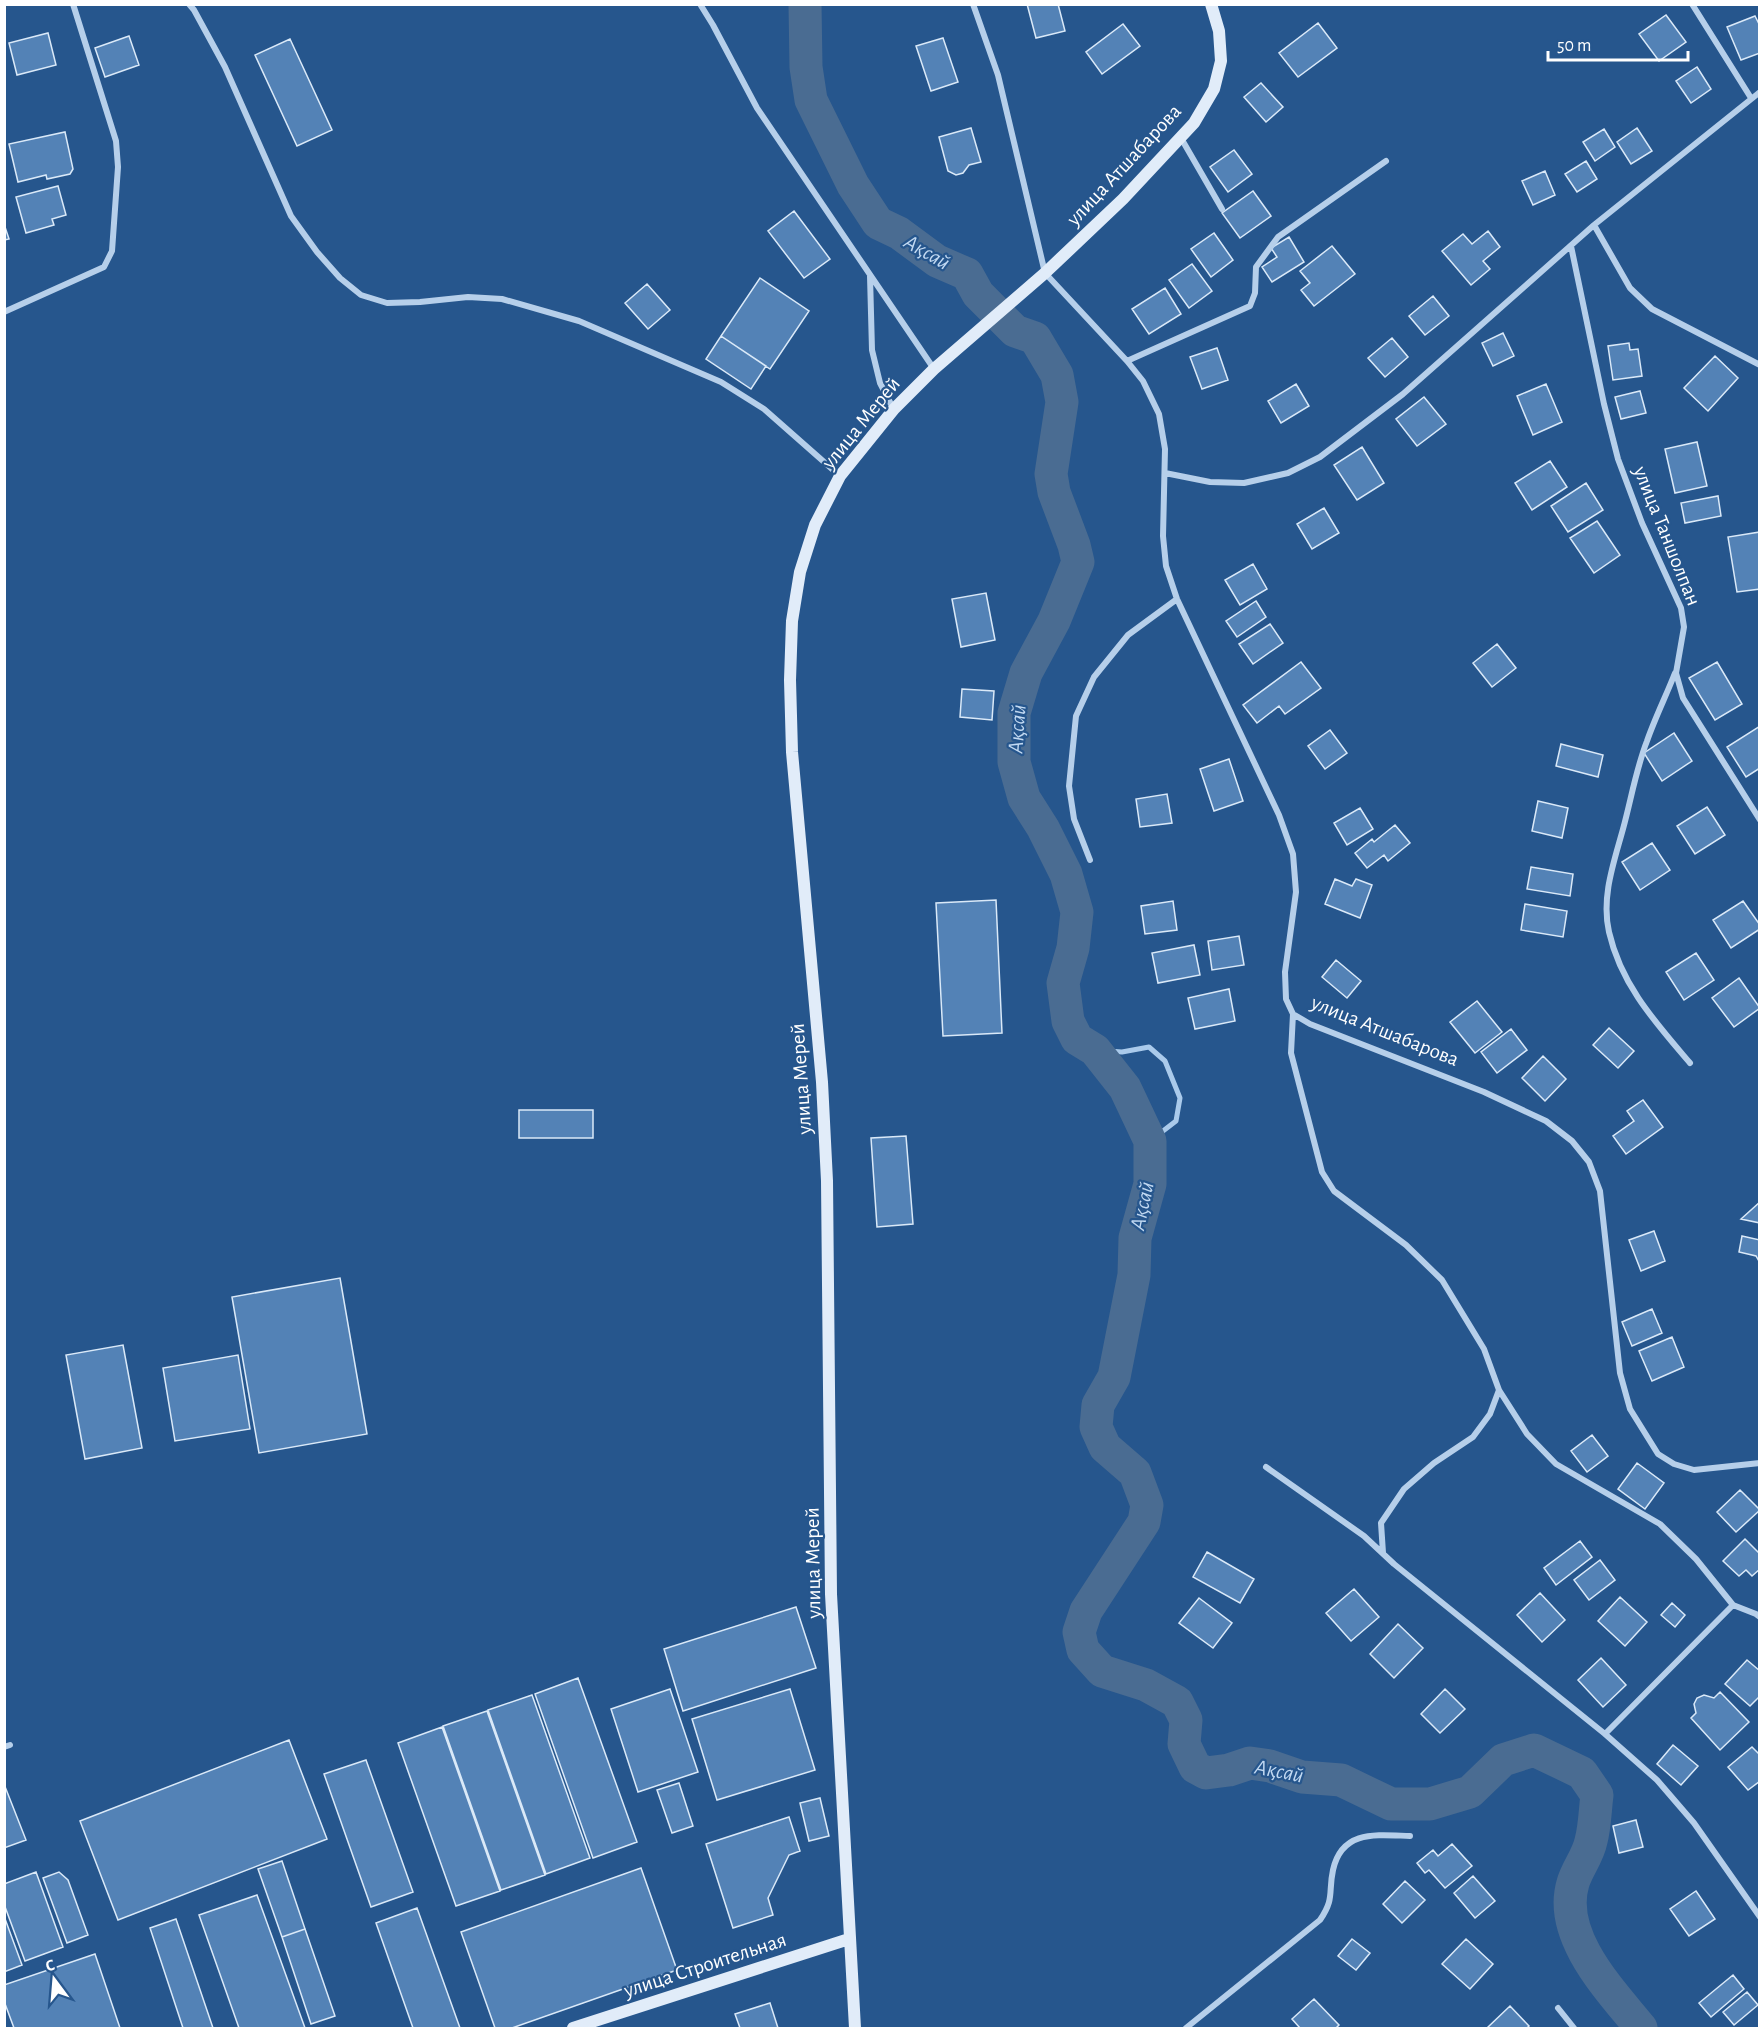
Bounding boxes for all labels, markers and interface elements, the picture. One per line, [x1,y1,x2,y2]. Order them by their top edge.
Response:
scale bar [1548,24,1688,62]
text: 50 m [1557,37,1591,55]
street label: улица Атшабарова [1062,100,1186,230]
water label: Ақсай [899,230,954,274]
street label: улица Мерей [817,373,904,474]
street label: улица Таншолпан [1629,462,1705,609]
water label: Ақсай [1004,704,1030,755]
street label: улица Атшабарова [1307,991,1462,1070]
street label: улица Мерей [787,1023,815,1136]
water label: Ақсай [1126,1180,1158,1233]
street label: улица Мерей [802,1507,824,1620]
water label: Ақсай [1252,1755,1305,1786]
street label: улица Строительная [620,1929,789,2001]
north arrow [24,1949,84,2009]
text: С [44,1957,57,1974]

